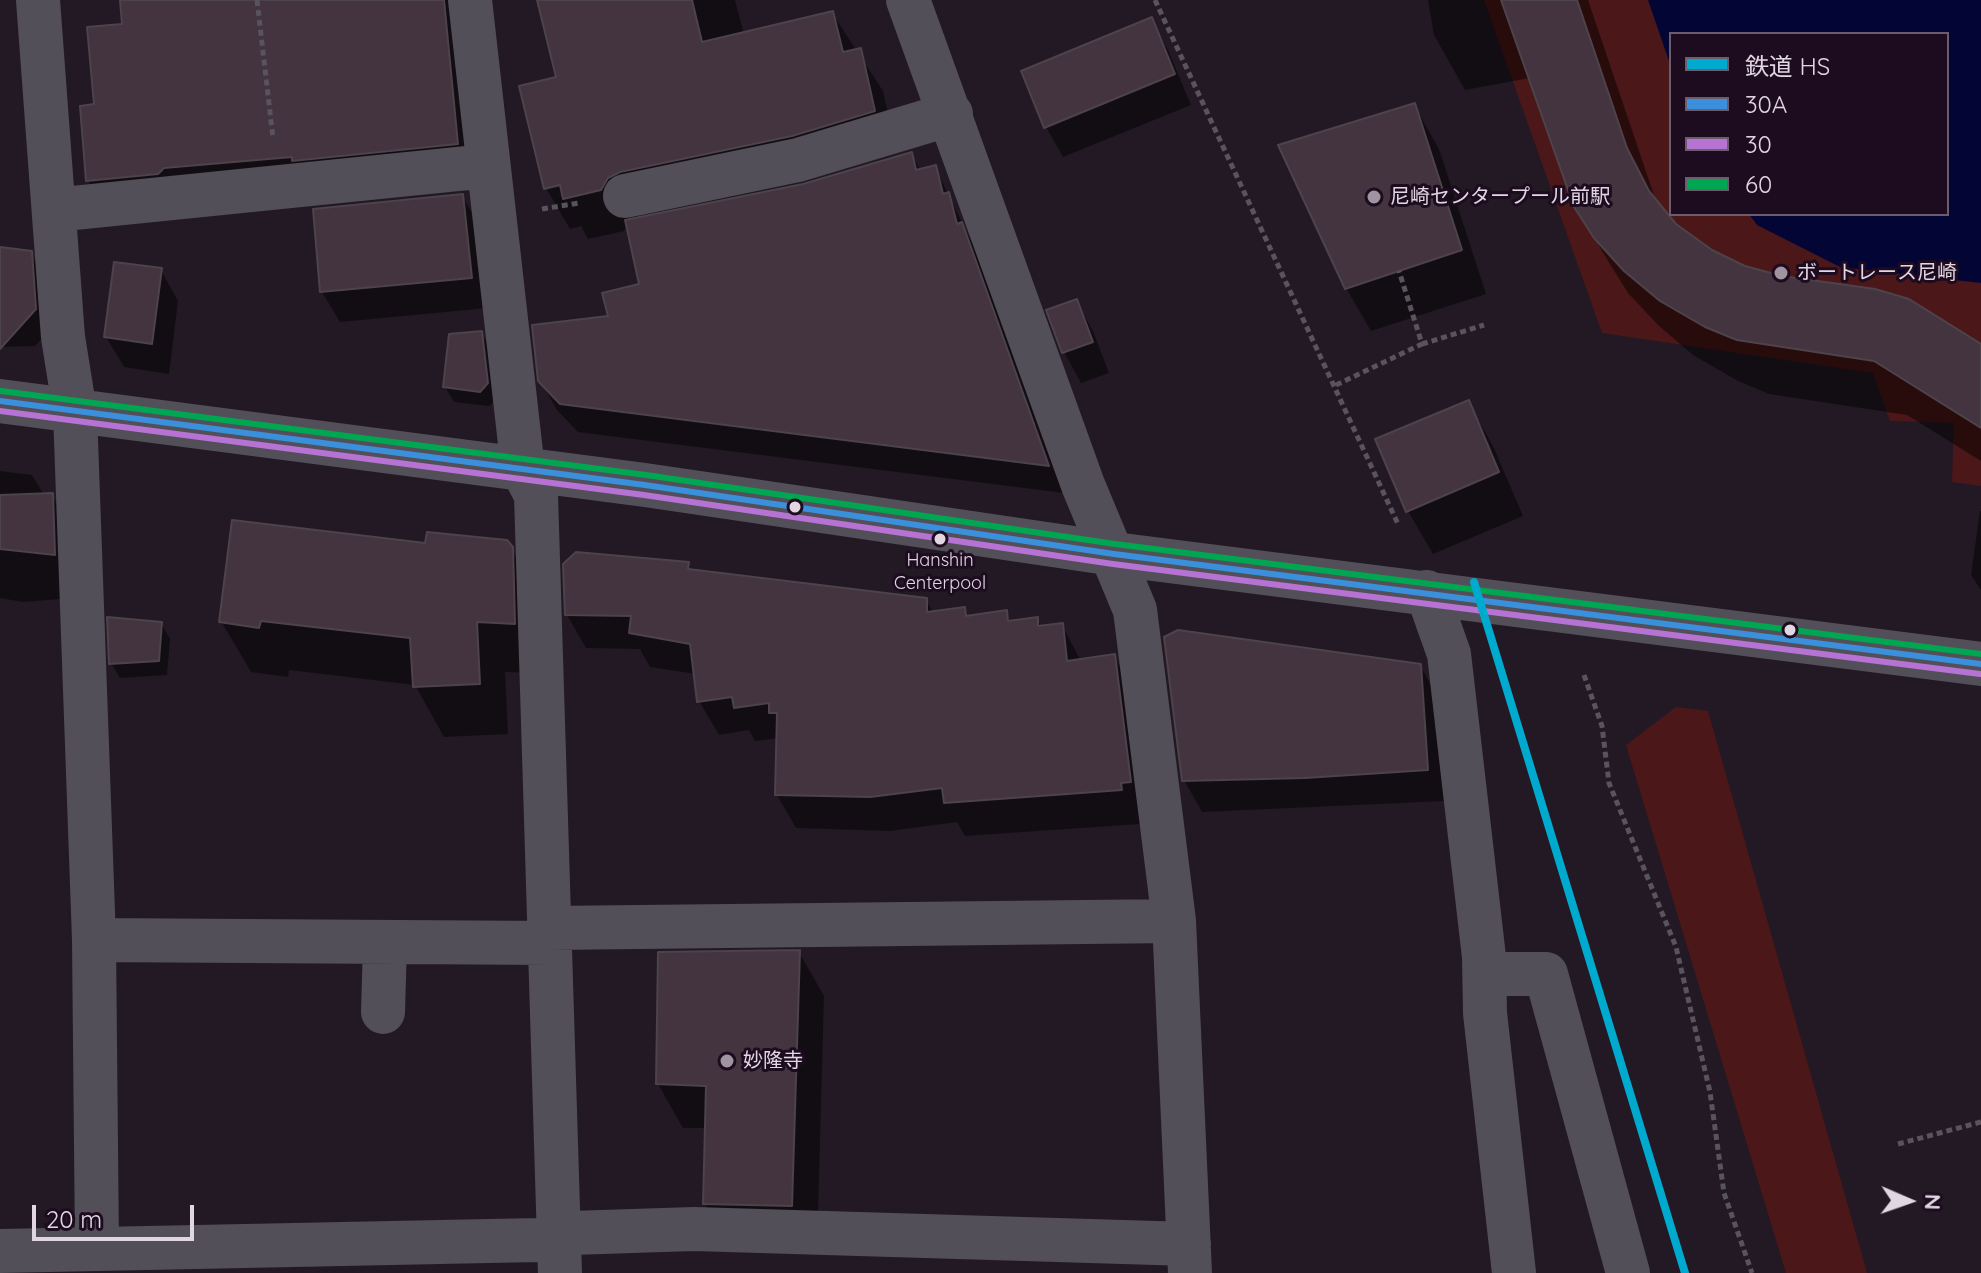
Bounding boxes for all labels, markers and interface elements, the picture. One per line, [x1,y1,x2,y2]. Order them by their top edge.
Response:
legend [1669,32,1949,216]
text: 鉄道 HS [1745,51,1830,81]
text: 30A [1745,89,1787,119]
text: 30 [1745,129,1772,159]
text: 60 [1745,169,1772,199]
place label: 尼崎センタープール前駅 [1390,185,1610,209]
marker: 尼崎センタープール前駅 [1365,188,1383,206]
place label: ボートレース尼崎 [1797,261,1957,285]
marker: ボートレース尼崎 [1772,264,1790,282]
unlabelled marker [787,499,803,515]
marker: Hanshin Centerpool [932,531,948,547]
place label: Hanshin Centerpool [894,550,986,592]
unlabelled marker [1782,622,1798,638]
place label: 妙隆寺 [743,1049,803,1073]
marker: 妙隆寺 [718,1052,736,1070]
north arrow [1869,1161,1949,1241]
scale bar [36,1189,198,1239]
text: N [1919,1193,1947,1210]
text: 20 m [46,1204,102,1234]

